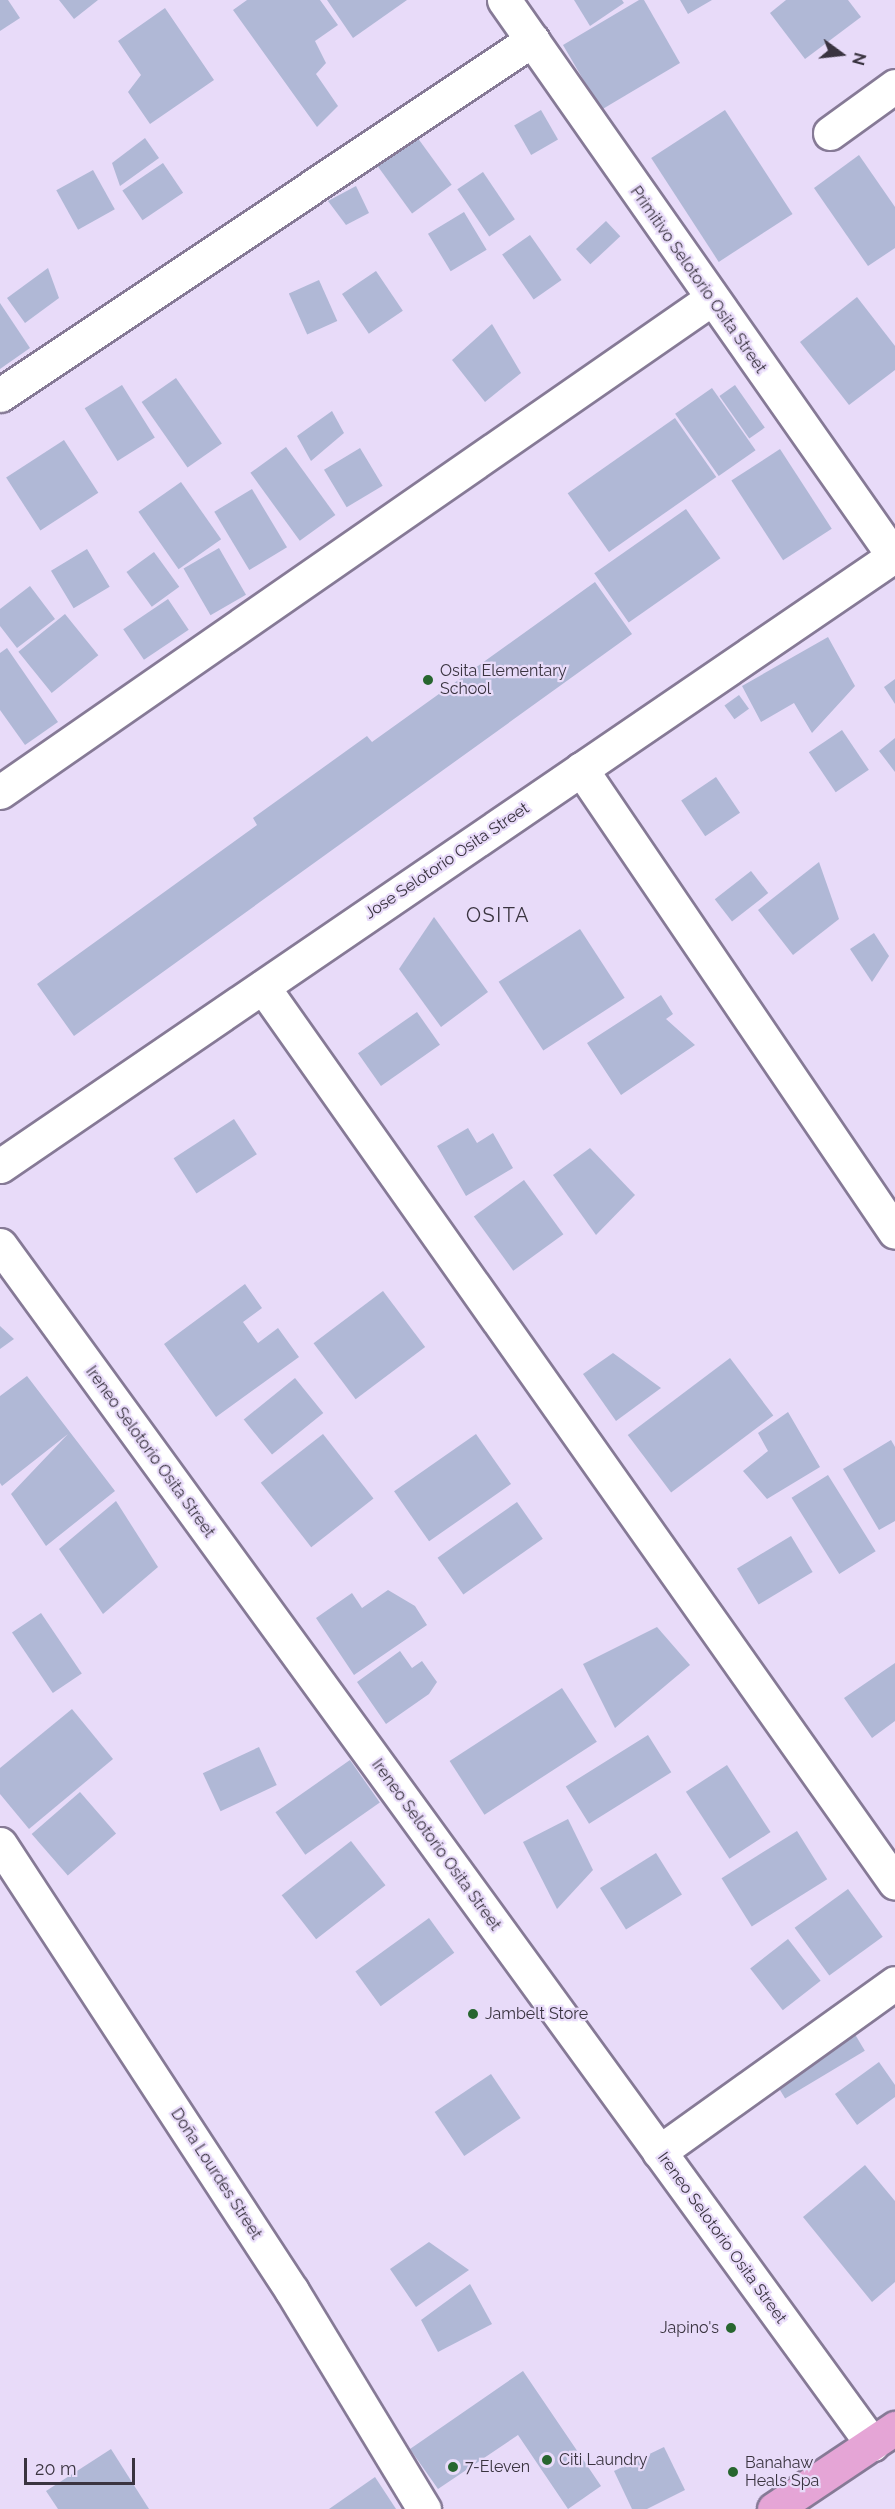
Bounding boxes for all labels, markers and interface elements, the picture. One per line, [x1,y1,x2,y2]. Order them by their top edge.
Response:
north arrow [811,24,871,84]
text: N [848,50,870,67]
street label: Primitivo Selotorio Osita Street [626,183,770,377]
place label: Osita Elementary School [440,661,567,699]
marker: Osita Elementary School [421,673,435,687]
street label: Jose Selotorio Osita Street [361,799,533,923]
district label: OSITA [466,903,530,927]
street label: Ireneo Selotorio Osita Street [81,1363,219,1541]
street label: Ireneo Selotorio Osita Street [367,1756,505,1934]
place label: Jambelt Store [485,2004,588,2024]
marker: Jambelt Store [466,2007,480,2021]
street label: Doña Lourdes Street [167,2105,265,2243]
street label: Ireneo Selotorio Osita Street [653,2149,791,2327]
place label: Japino's [660,2318,719,2338]
marker: Japino's [724,2321,738,2335]
scale bar [27,2446,138,2484]
place label: Citi Laundry [559,2450,648,2470]
marker: Citi Laundry [540,2453,554,2467]
place label: Banahaw Heals Spa [745,2453,819,2491]
place label: 7-Eleven [465,2457,530,2477]
text: 20 m [35,2458,77,2479]
marker: 7-Eleven [446,2460,460,2474]
marker: Banahaw Heals Spa [726,2465,740,2479]

